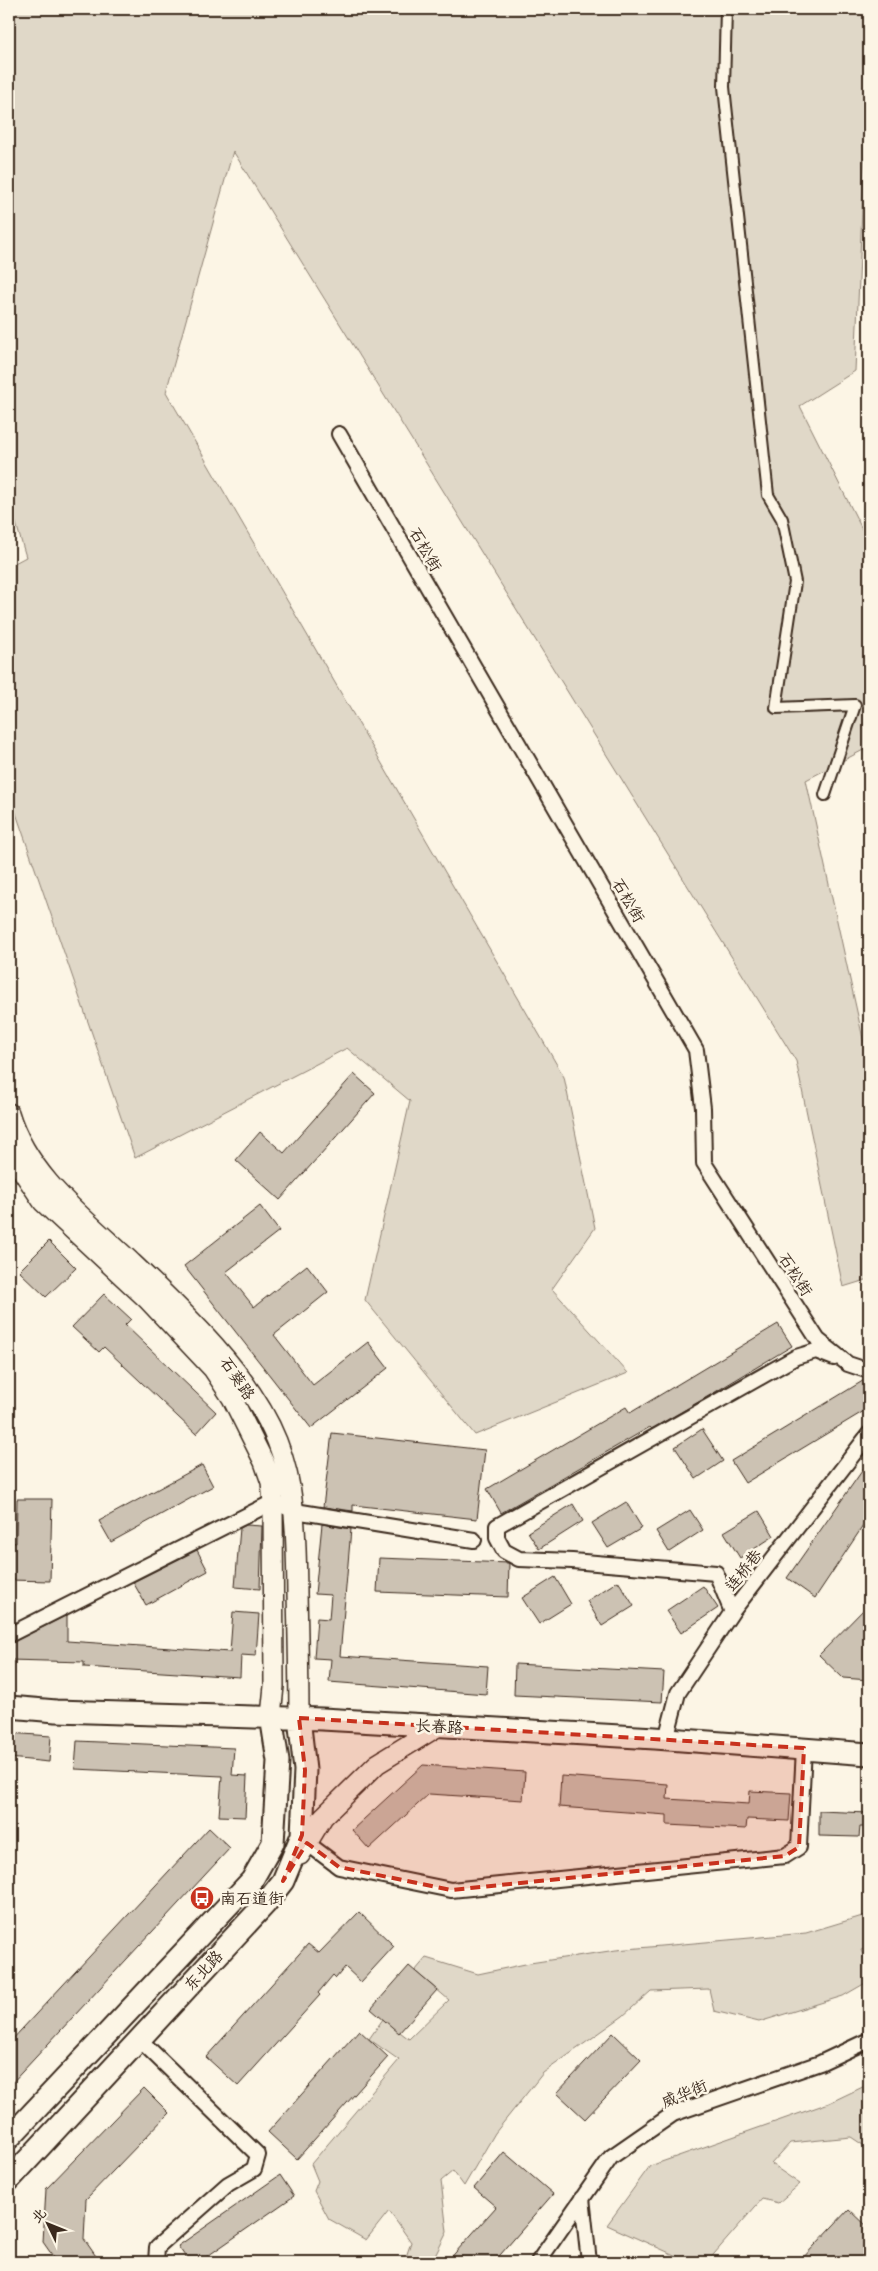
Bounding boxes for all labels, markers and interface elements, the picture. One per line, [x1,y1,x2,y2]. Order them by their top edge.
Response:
street label: 石松街 [404,523,447,576]
street label: 石松街 [607,874,650,927]
street label: 石松街 [773,1248,817,1301]
street label: 石葵路 [215,1353,260,1405]
street label: 连桥巷 [720,1545,767,1596]
street label: 长春路 [414,1715,463,1739]
bus stop icon: 南石道街 [189,1885,215,1911]
place label: 南石道街 [220,1888,284,1910]
street label: 东北路 [179,1946,228,1996]
street label: 威华街 [658,2074,711,2113]
north arrow [22,2198,72,2248]
text: 北 [27,2204,51,2228]

